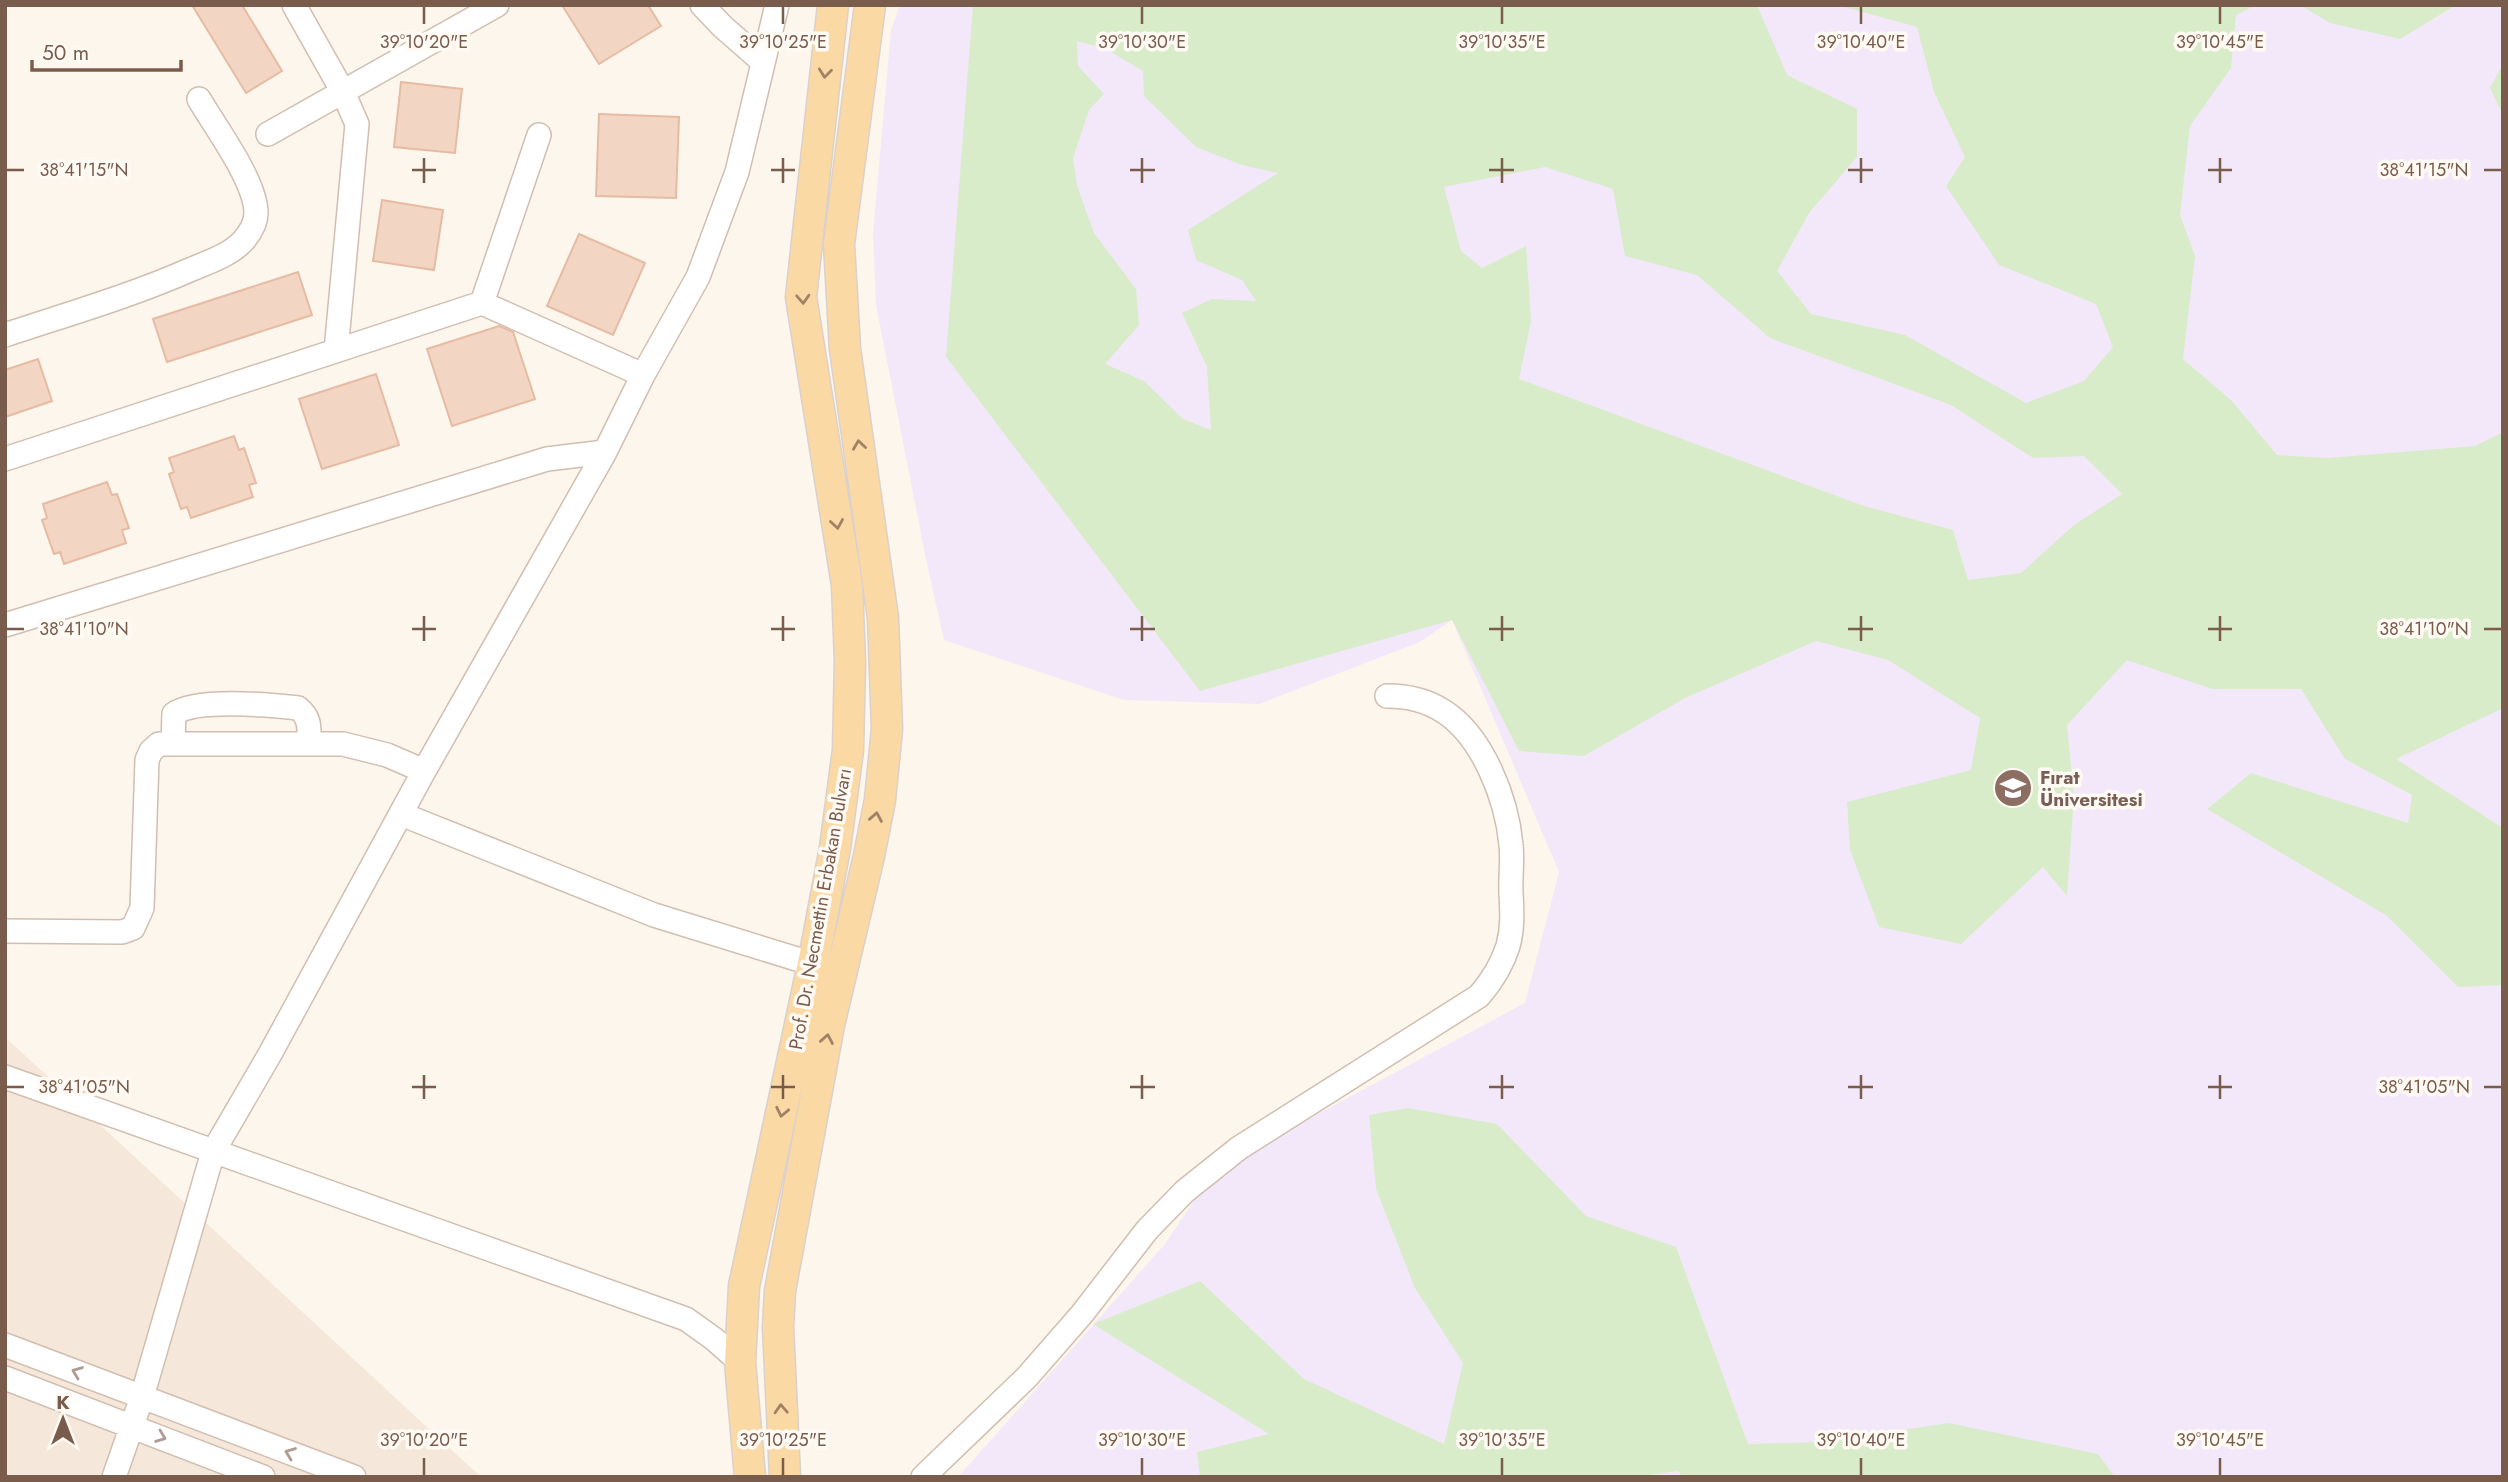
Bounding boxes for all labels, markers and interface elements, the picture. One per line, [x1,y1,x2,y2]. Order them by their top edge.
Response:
scale bar [32,28,180,72]
text: 39°10'20"E [380,29,468,55]
text: 39°10'25"E [739,29,827,55]
text: 39°10'30"E [1098,29,1186,55]
text: 39°10'35"E [1458,29,1546,55]
text: 39°10'40"E [1817,29,1905,55]
text: 39°10'45"E [2176,29,2264,55]
text: 50 m [42,38,89,68]
one-way arrow [818,67,833,79]
text: 38°41'15"N [40,157,128,183]
text: 38°41'15"N [2380,157,2468,183]
one-way arrow [795,294,810,305]
one-way arrow [851,439,866,450]
one-way arrow [829,518,844,530]
text: 38°41'10"N [39,616,129,642]
text: 38°41'10"N [2379,616,2469,642]
place label: Fırat Üniversitesi [2040,764,2143,813]
street label: Prof. Dr. Necmettin Erbakan Bulvarı [782,766,858,1052]
school or university icon: Fırat Üniversitesi [1992,767,2034,809]
one-way arrow [868,811,883,823]
one-way arrow [819,1033,834,1044]
text: 38°41'05"N [38,1074,130,1100]
text: 38°41'05"N [2378,1074,2470,1100]
one-way arrow [776,1106,790,1118]
one-way arrow [71,1367,83,1381]
north arrow [28,1384,98,1454]
text: K [56,1389,70,1416]
one-way arrow [774,1403,789,1414]
text: 39°10'20"E [380,1427,468,1453]
text: 39°10'25"E [739,1427,827,1453]
text: 39°10'30"E [1098,1427,1186,1453]
text: 39°10'35"E [1458,1427,1546,1453]
text: 39°10'40"E [1817,1427,1905,1453]
text: 39°10'45"E [2176,1427,2264,1453]
one-way arrow [154,1429,166,1443]
one-way arrow [284,1447,296,1461]

